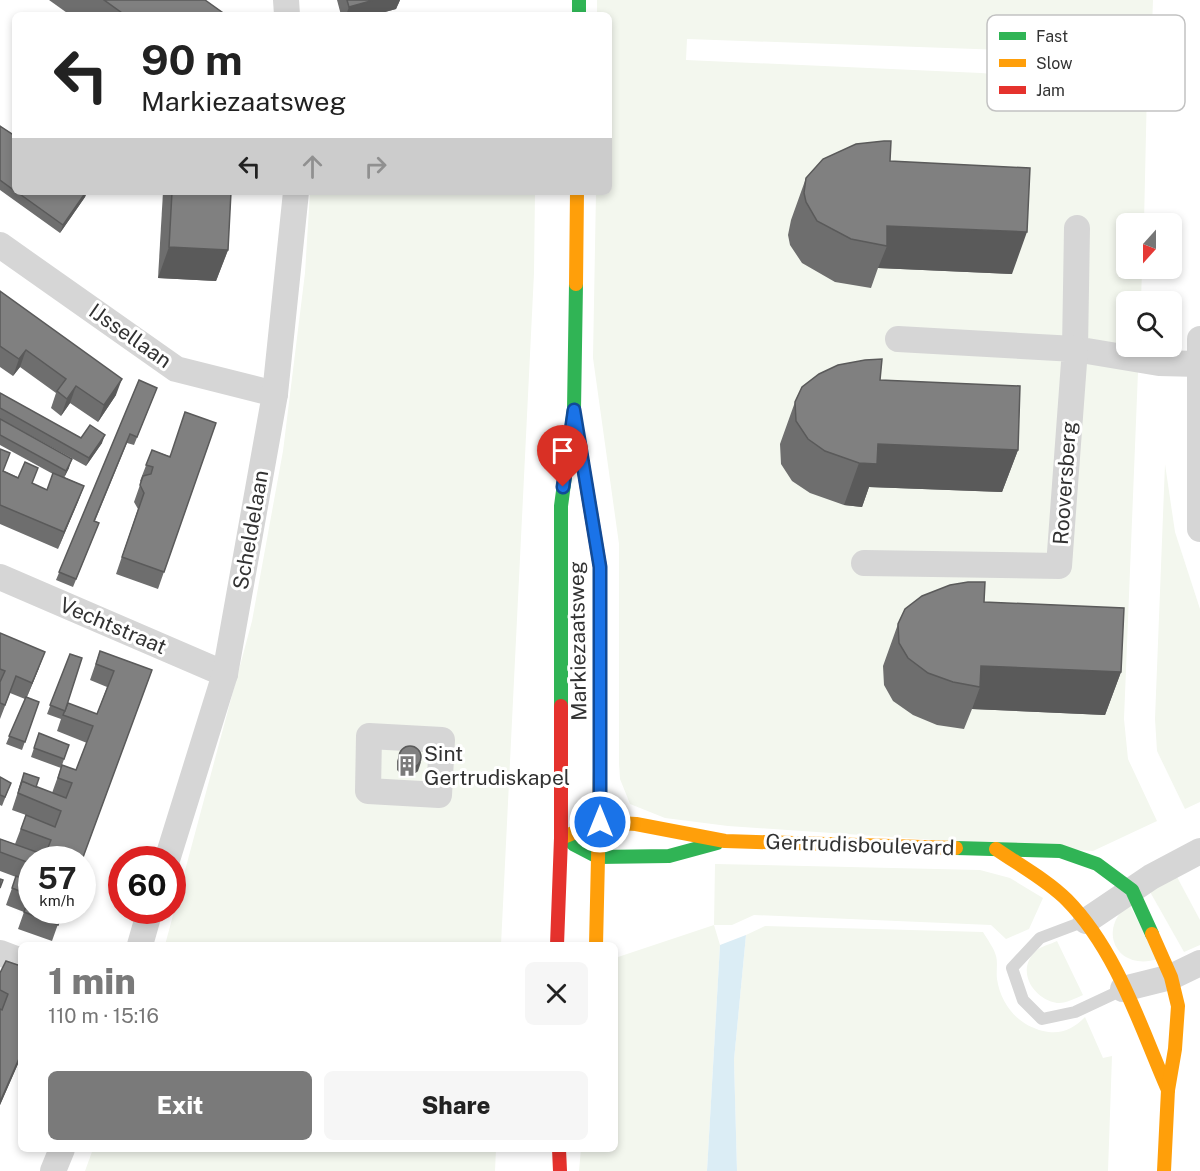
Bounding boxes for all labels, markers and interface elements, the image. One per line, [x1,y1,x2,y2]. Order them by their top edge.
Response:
legend [987,15,1185,111]
text: Fast [1036,27,1068,46]
text: 90 m [141,35,243,84]
icon: left [42,36,120,114]
text: Slow [1036,54,1073,73]
text: Jam [1036,81,1065,100]
text: Markiezaatsweg [141,85,346,117]
icon: left [233,150,266,183]
icon: ahead [296,150,329,183]
icon: right [359,150,392,183]
north arrow [1116,213,1182,279]
map controls [1116,213,1182,357]
button: search [1116,291,1182,357]
street label: IJssellaan [84,298,176,373]
street label: Rooversberg [1048,420,1081,546]
pin [537,425,588,487]
icon: arrive [546,434,579,467]
street label: Scheldelaan [228,468,273,592]
street label: Markiezaatsweg [564,561,591,721]
street label: Vechtstraat [56,592,170,659]
place label: Sint Gertrudiskapel [424,741,570,790]
building icon: Sint Gertrudiskapel [395,754,419,778]
position arrow [568,790,632,854]
street label: Gertrudisboulevard [765,829,955,860]
speed limit sign: 60 [108,846,186,924]
text: 57 [37,860,77,896]
text: km/h [39,892,75,909]
text: 1 min [48,960,136,1002]
button: close [525,962,588,1025]
text: 110 m · 15:16 [48,1004,159,1028]
button: Exit [48,1071,312,1140]
button: Share [324,1071,588,1140]

